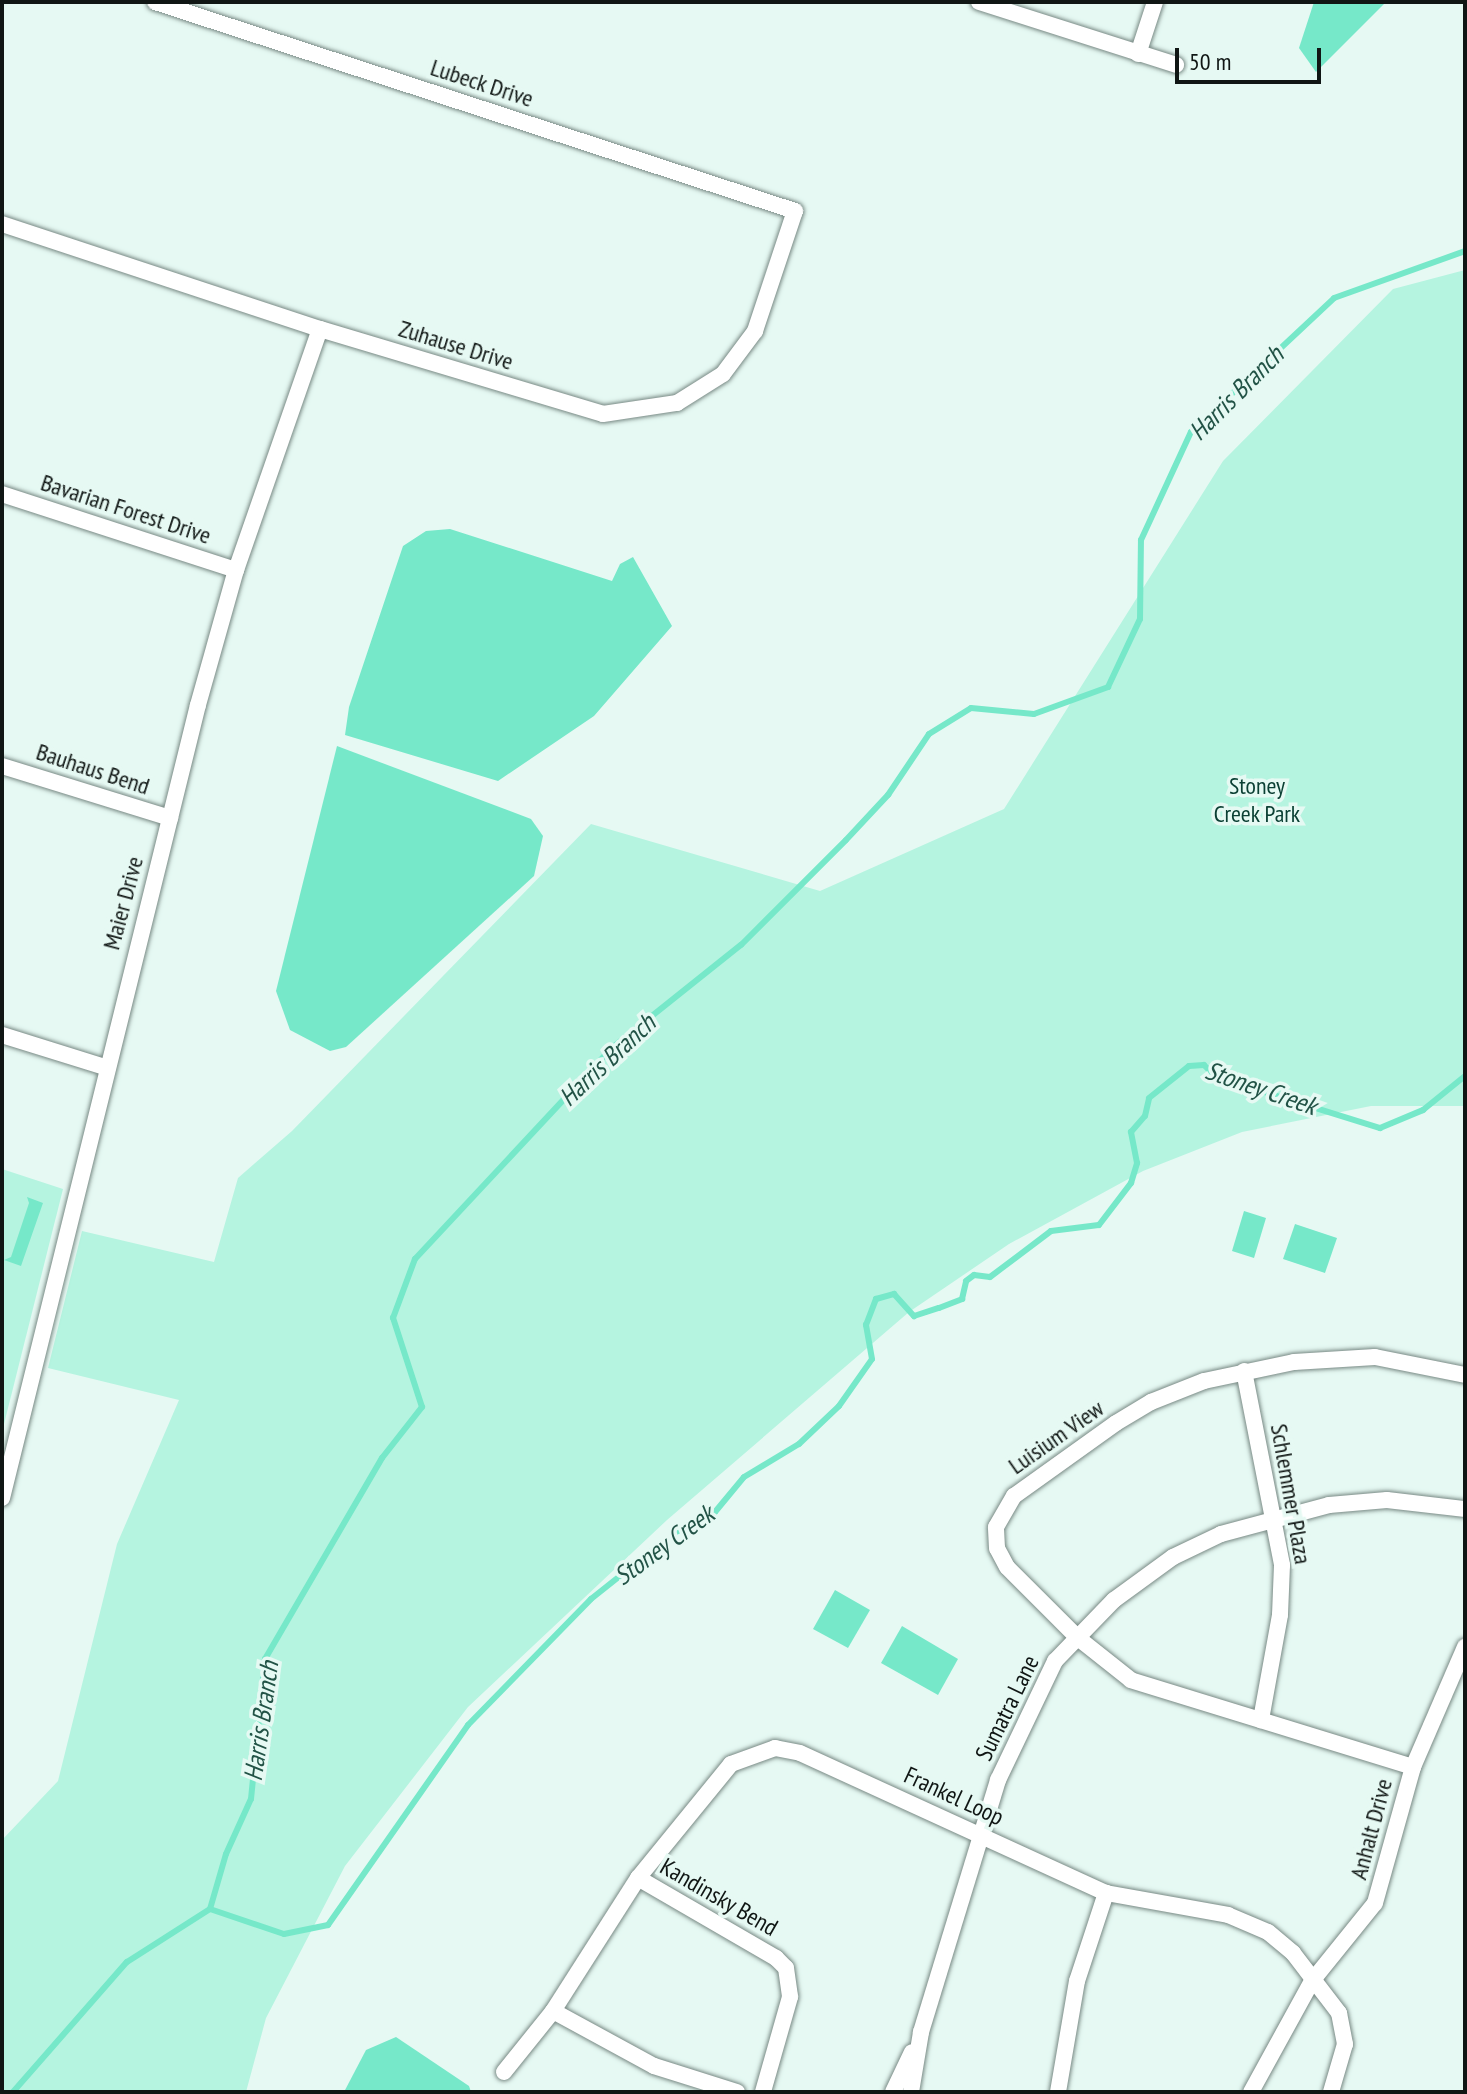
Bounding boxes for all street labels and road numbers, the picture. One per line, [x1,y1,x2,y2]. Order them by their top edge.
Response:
street label: Lubeck Drive [427,53,537,113]
street label: Zuhause Drive [395,314,517,376]
street label: Bavarian Forest Drive [37,468,215,550]
street label: Bauhaus Bend [33,737,153,801]
street label: Maier Drive [97,853,149,953]
street label: Luisium View [1003,1394,1109,1480]
street label: Schlemmer Plaza [1264,1422,1318,1566]
street label: Sumatra Lane [969,1651,1045,1765]
street label: Frankel Loop [900,1760,1008,1832]
street label: Anhalt Drive [1344,1776,1398,1882]
street label: Kandinsky Bend [655,1852,783,1942]

